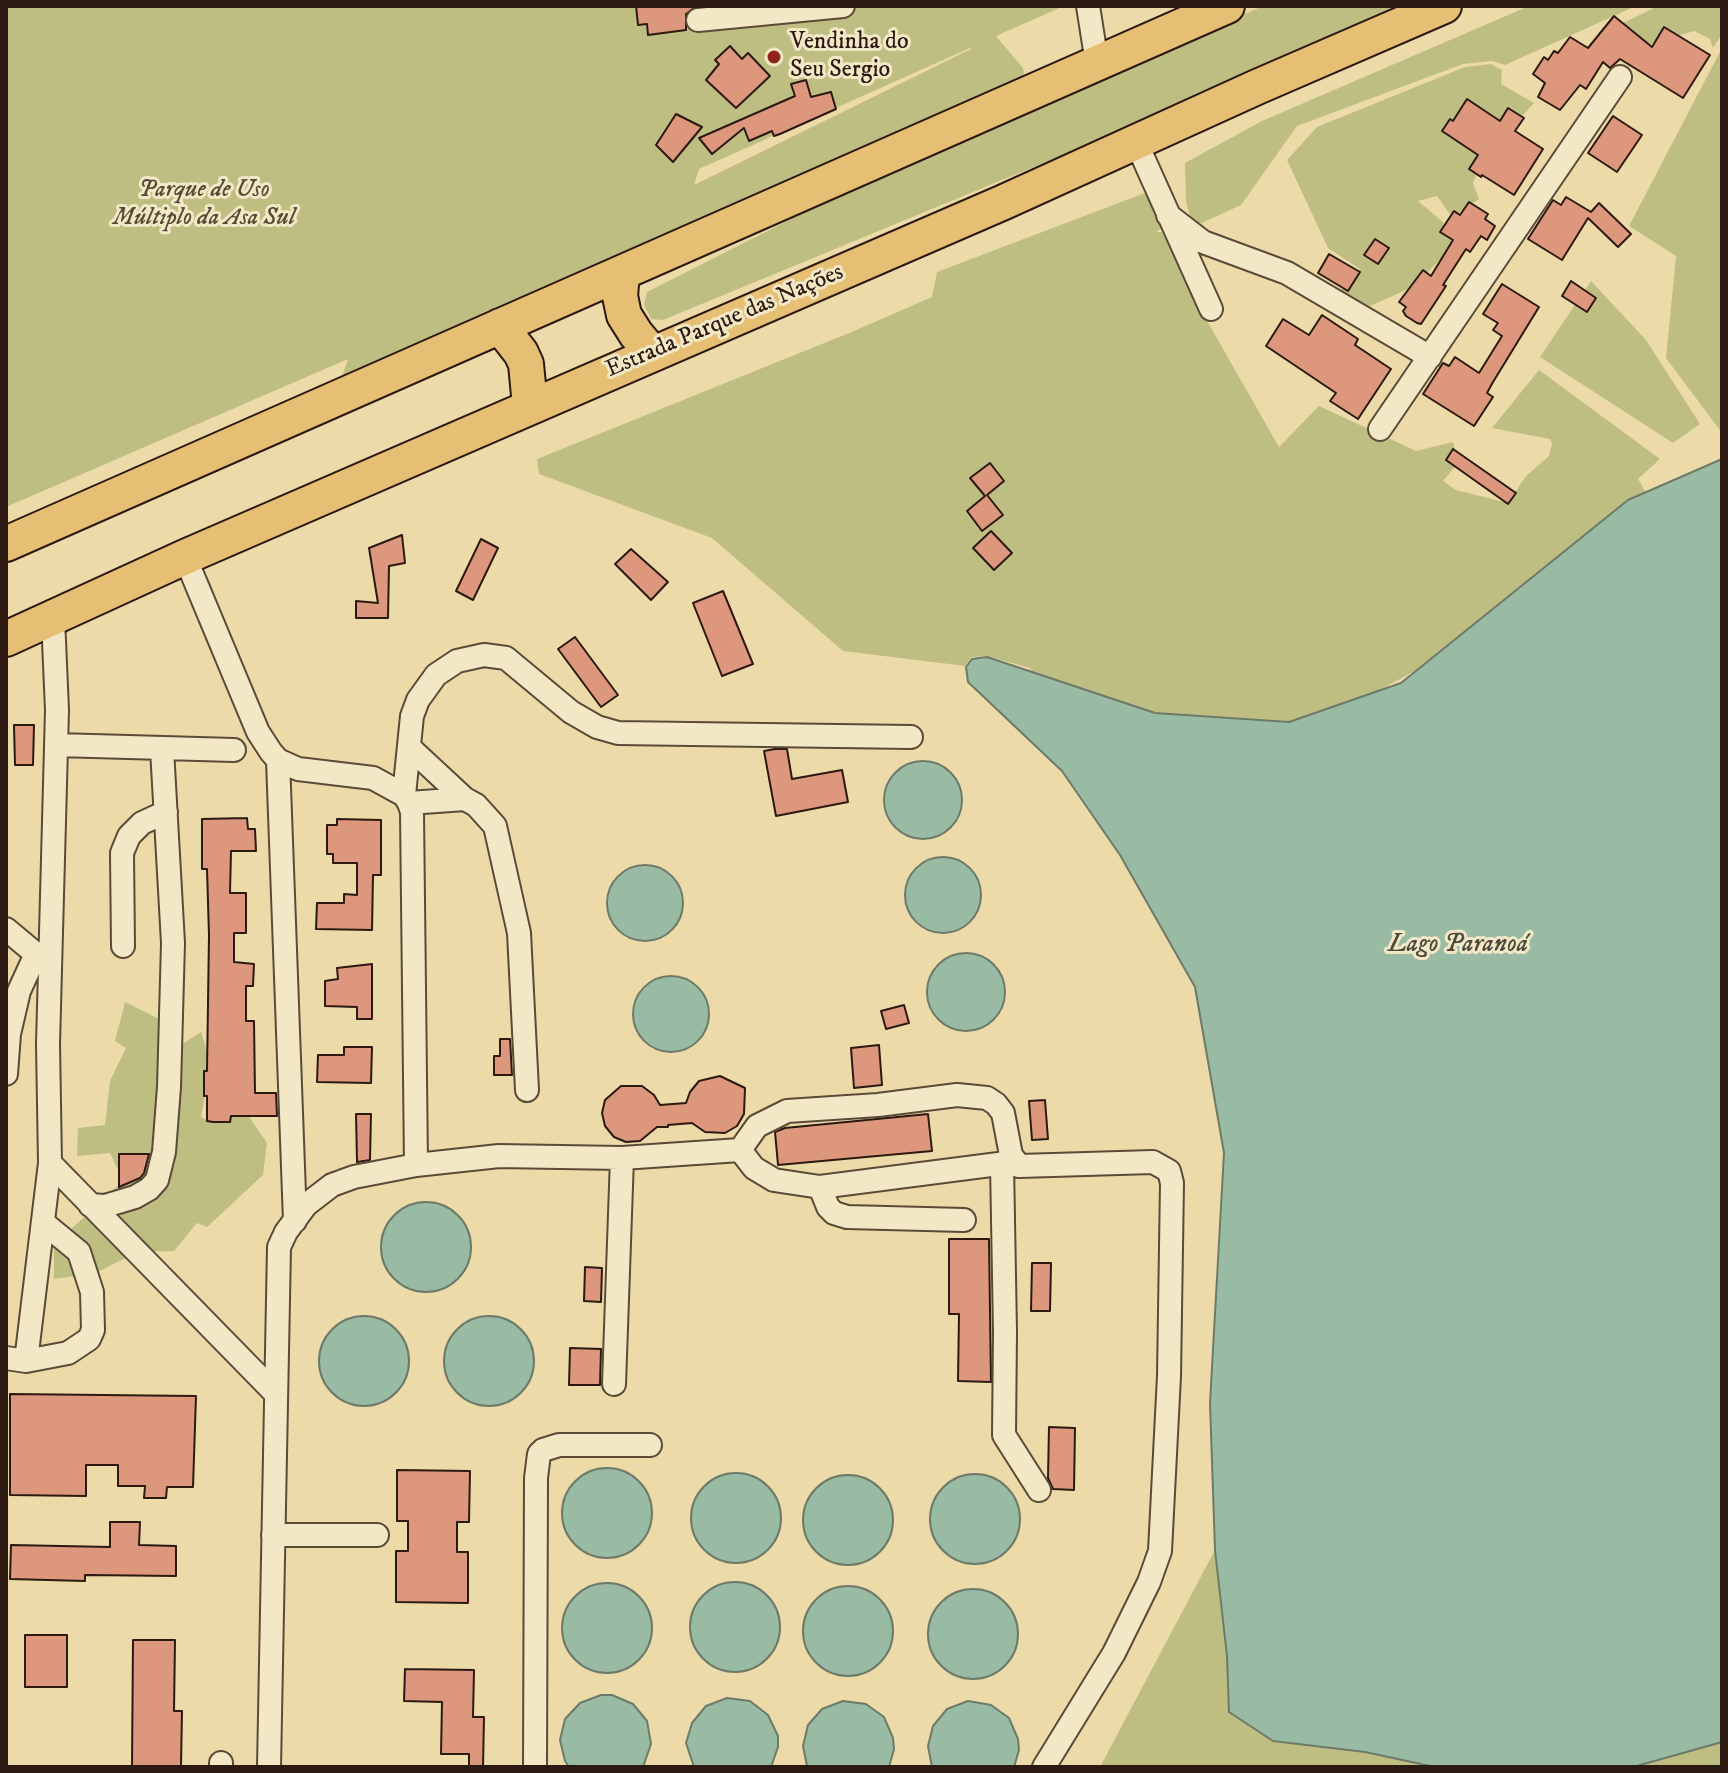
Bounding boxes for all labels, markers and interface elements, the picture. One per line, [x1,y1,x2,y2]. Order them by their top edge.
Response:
place label: Vendinha do Seu Sergio [790,29,909,85]
marker: Vendinha do Seu Sergio [765,48,783,66]
park label: Parque de Uso Múltiplo da Asa Sul [113,177,295,233]
street label: Estrada Parque das Nações [602,259,848,385]
water label: Lago Paranoá [1388,930,1528,962]

